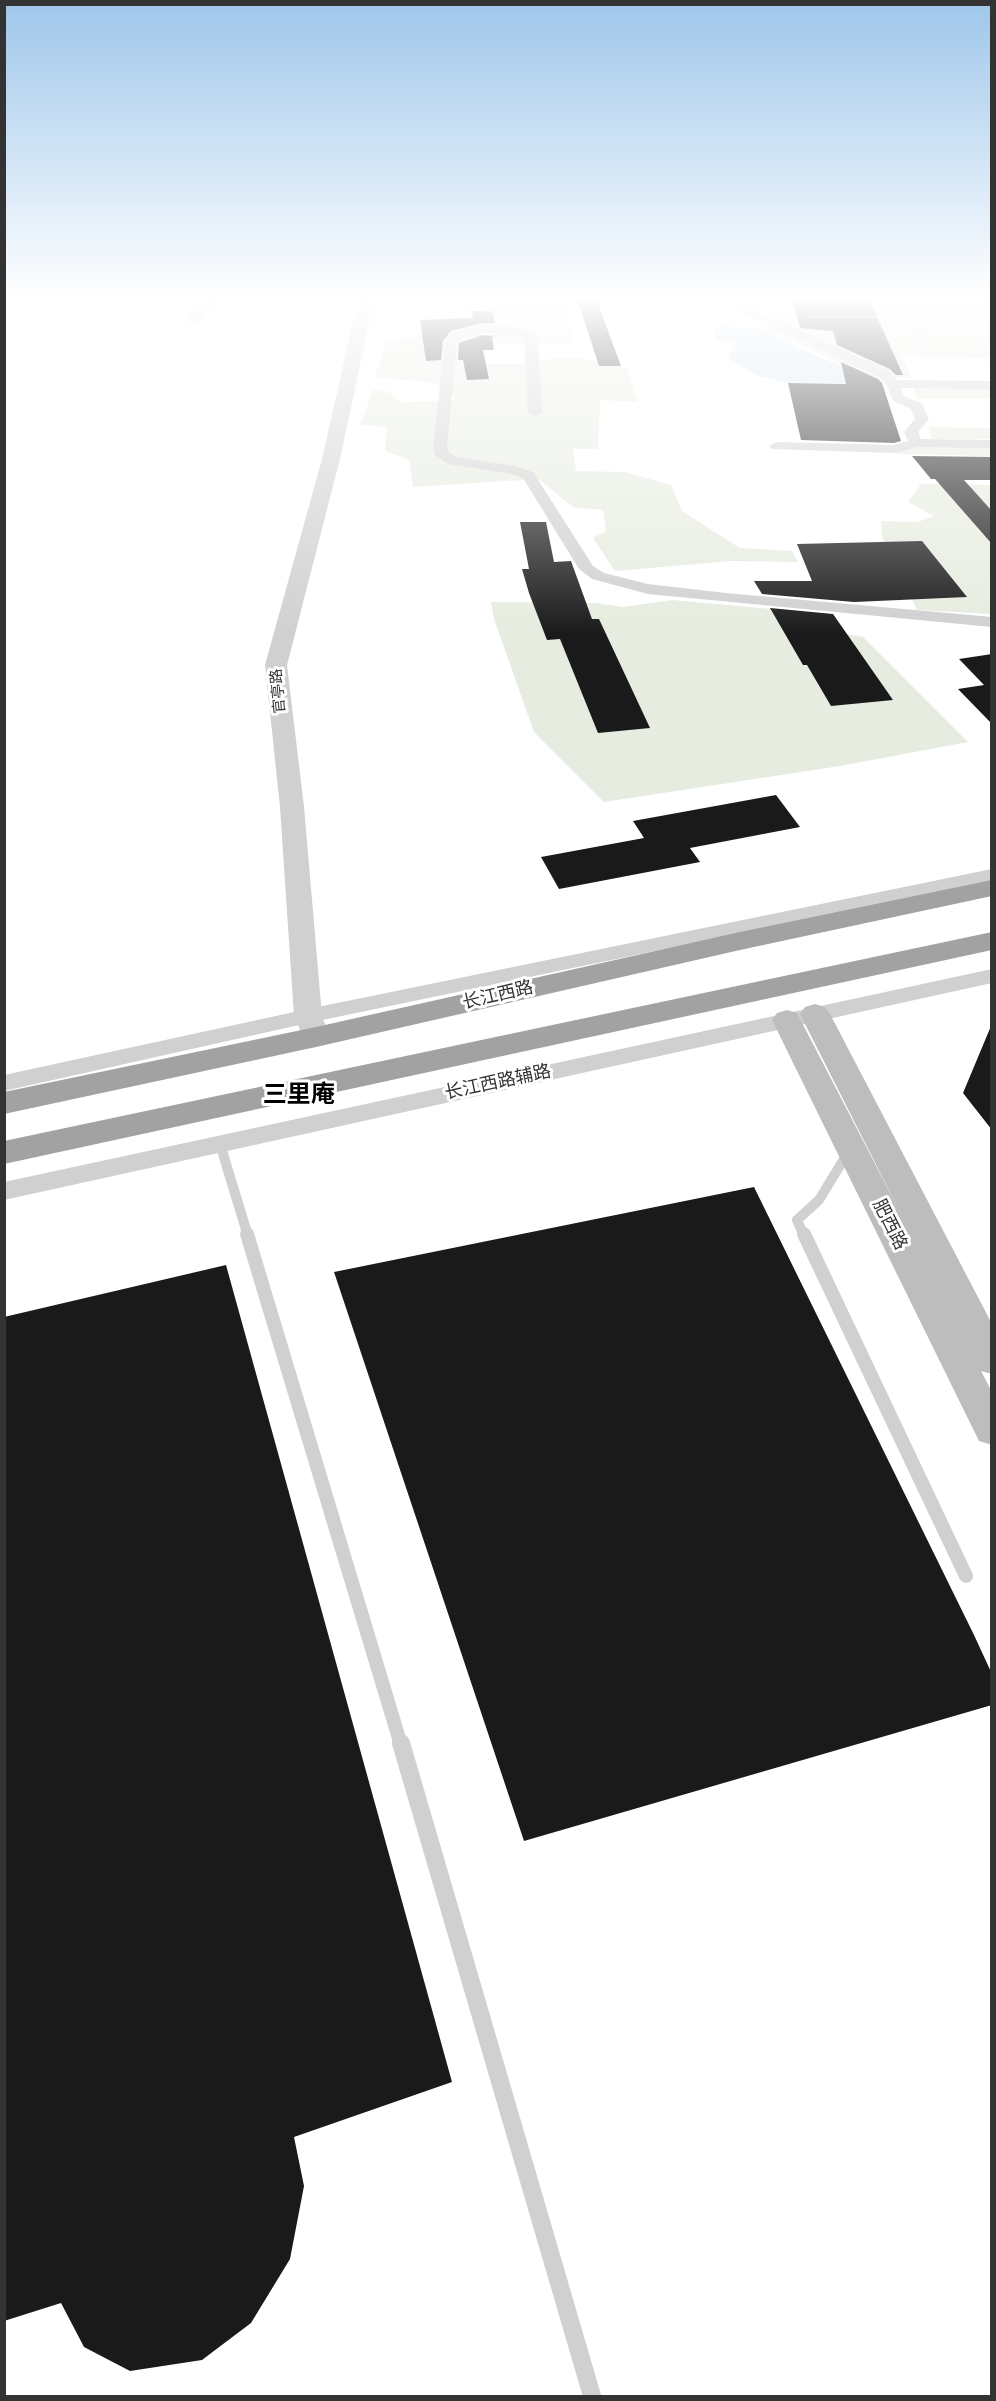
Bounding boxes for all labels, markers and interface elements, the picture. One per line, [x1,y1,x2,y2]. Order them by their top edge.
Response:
street label: 官亭路 [268,668,290,714]
street label: 长江西路 [460,977,536,1015]
street label: 长江西路辅路 [443,1061,553,1105]
district label: 三里庵 [263,1082,335,1110]
street label: 肥西路 [867,1196,911,1254]

